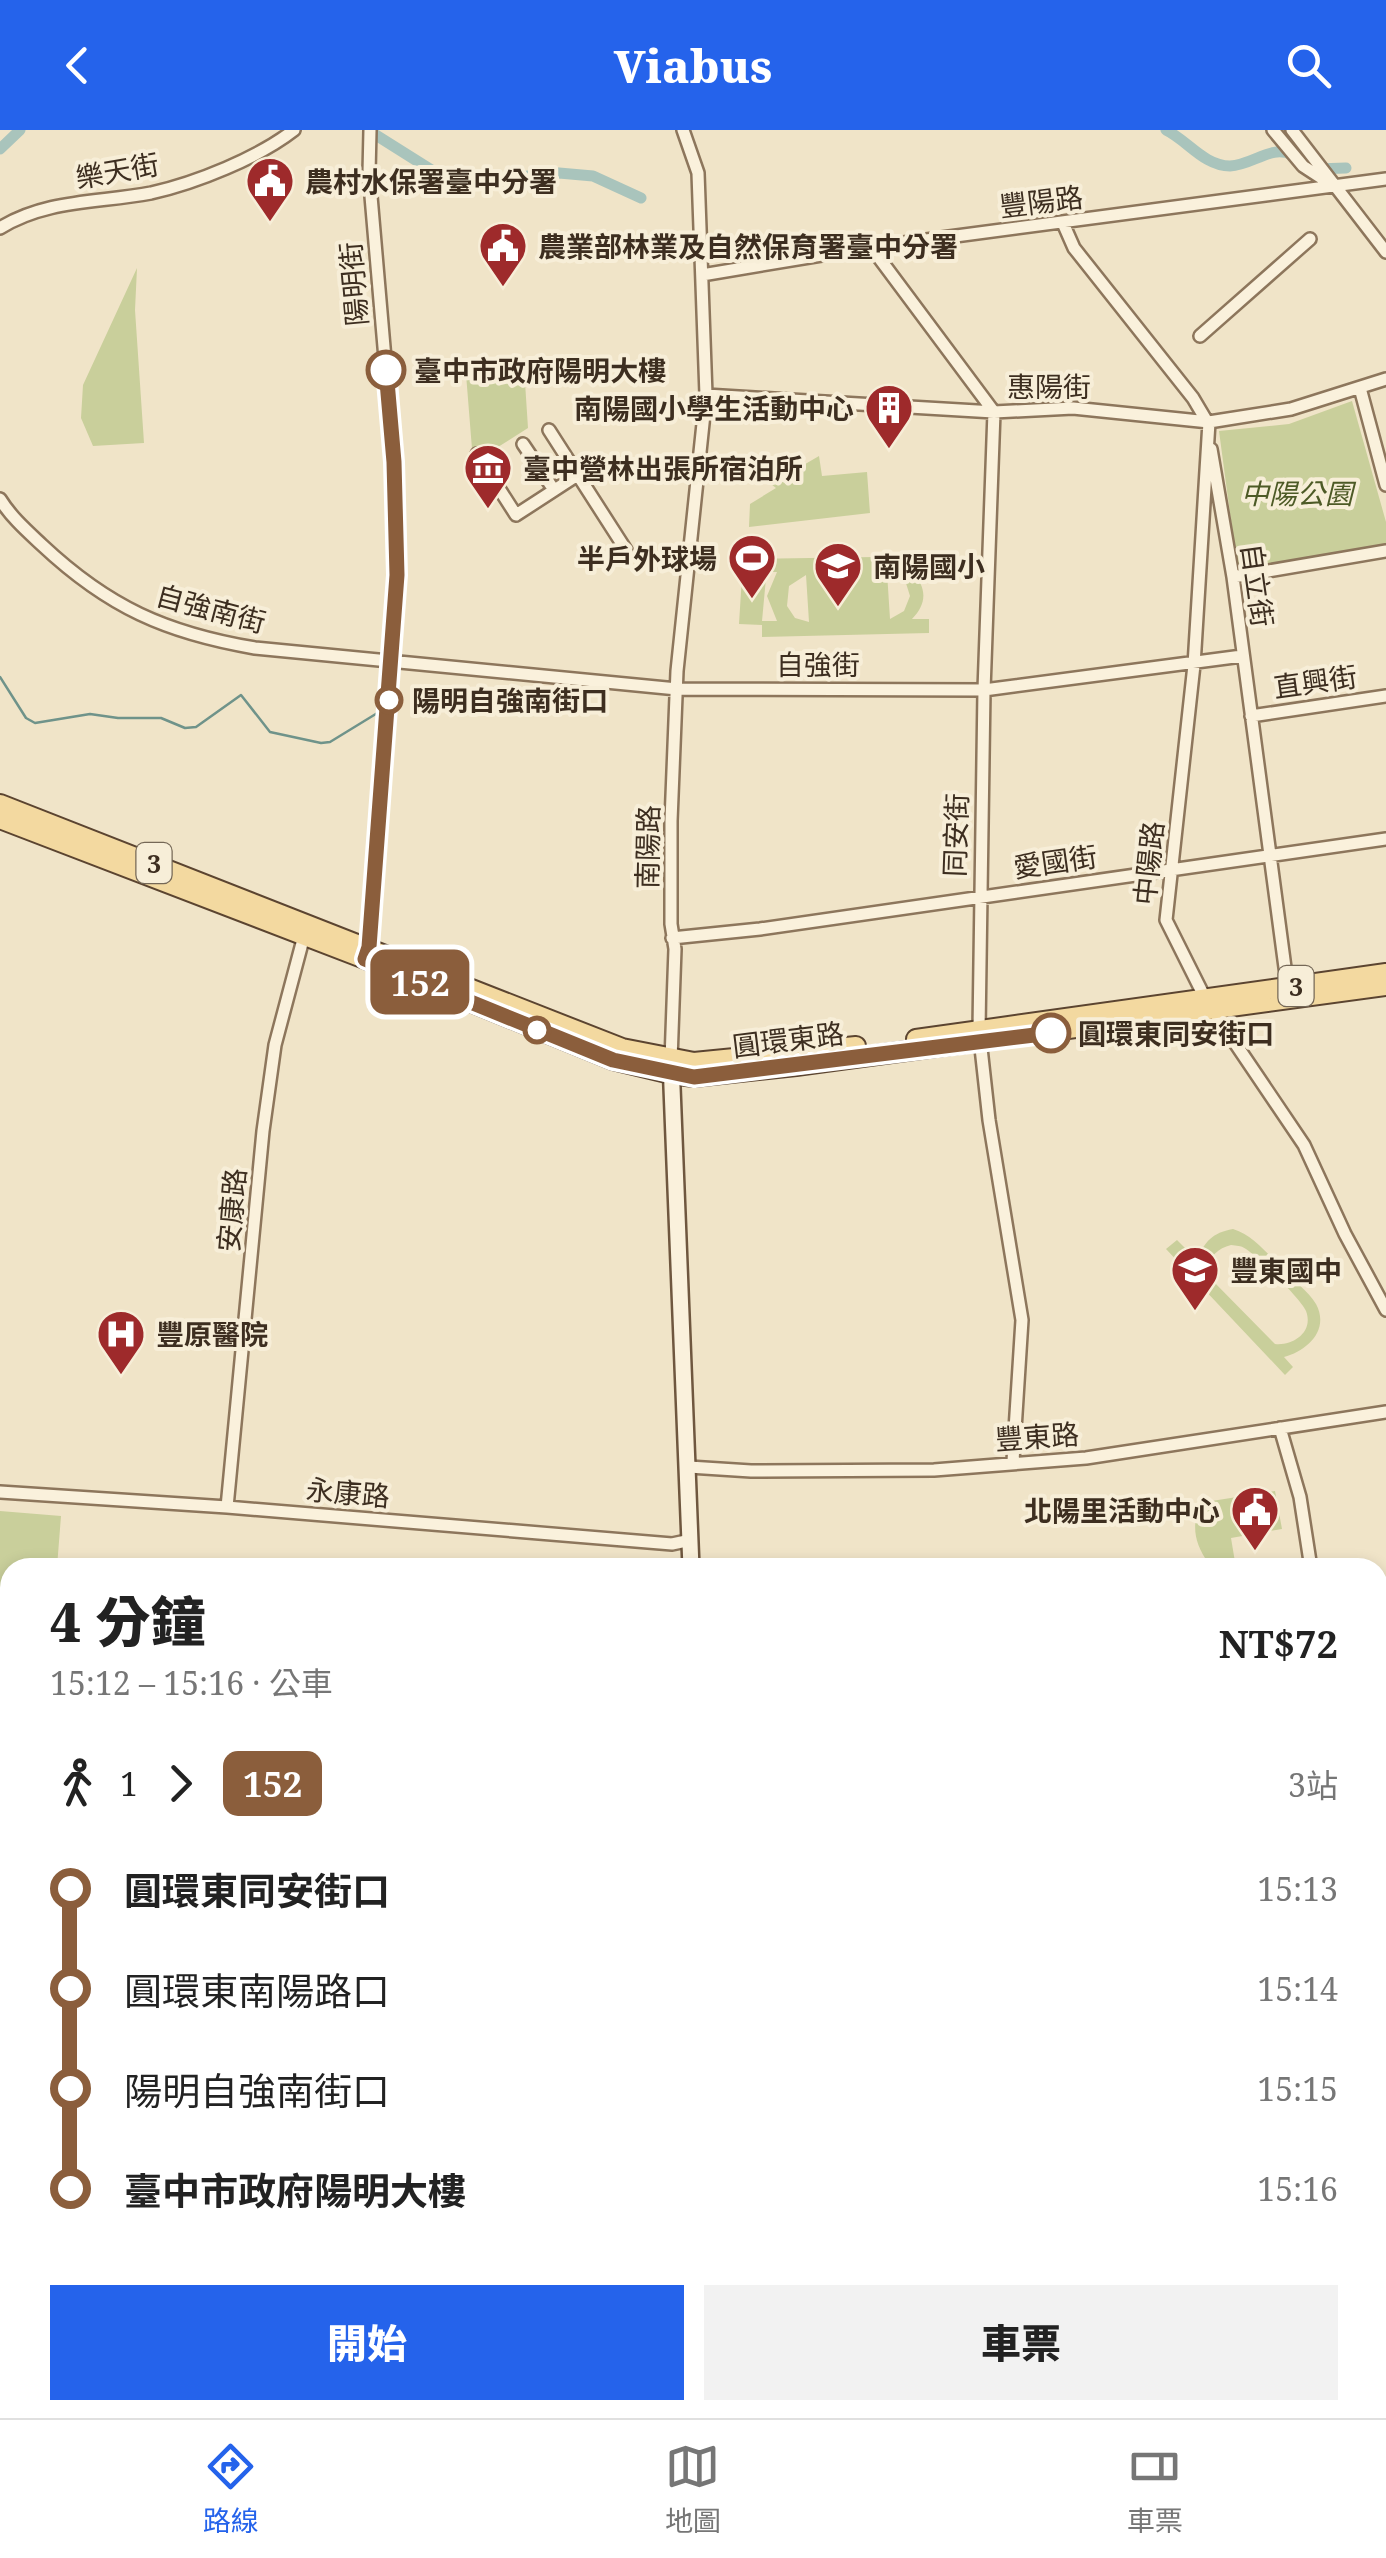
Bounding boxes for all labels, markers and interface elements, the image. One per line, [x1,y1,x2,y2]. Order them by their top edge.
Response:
text: Viabus [614,35,772,96]
icon: back [50,38,105,93]
icon: search [1281,38,1336,93]
street label: 樂天街 [72,144,162,196]
public building icon: 農村水保署臺中分署 [244,155,296,223]
place label: 農村水保署臺中分署 [305,162,557,200]
street label: 豐陽路 [997,177,1085,225]
public building icon: 農業部林業及自然保育署臺中分署 [477,220,529,288]
place label: 農業部林業及自然保育署臺中分署 [538,227,958,265]
street label: 陽明街 [330,240,376,328]
marker: 臺中市政府陽明大樓 [367,351,405,389]
place label: 臺中市政府陽明大樓 [414,351,666,389]
street label: 惠陽街 [1007,367,1091,405]
building icon: 南陽國小學生活動中心 [863,382,915,450]
place label: 南陽國小學生活動中心 [574,389,854,427]
museum icon: 臺中營林出張所宿泊所 [462,442,514,510]
place label: 臺中營林出張所宿泊所 [523,449,803,487]
park label: 中陽公園 [1241,474,1357,512]
sports icon: 半戶外球場 [726,532,778,600]
place label: 半戶外球場 [577,539,717,577]
school or university icon: 南陽國小 [812,540,864,608]
street label: 自立街 [1233,541,1283,629]
place label: 南陽國小 [873,547,985,585]
street label: 自強南街 [152,575,270,641]
street label: 自強街 [776,645,860,683]
street label: 直興街 [1271,656,1359,706]
place label: 陽明自強南街口 [412,681,608,719]
marker: 陽明自強南街口 [376,687,402,713]
street label: 同安街 [935,792,975,878]
street label: 南陽路 [627,805,667,889]
street label: 中陽路 [1125,819,1171,907]
street label: 愛國街 [1011,836,1099,886]
road number: 3 [136,843,172,883]
line badge: 152 [362,950,478,1014]
text: 152 [390,959,450,1006]
road number: 3 [1278,966,1314,1006]
street label: 圓環東路 [730,1013,846,1065]
marker: 圓環東同安街口 [1032,1014,1070,1052]
place label: 圓環東同安街口 [1078,1014,1274,1052]
unlabelled marker [524,1017,550,1043]
street label: 安康路 [208,1166,254,1254]
school or university icon: 豐東國中 [1169,1244,1221,1312]
place label: 豐東國中 [1230,1251,1342,1289]
hospital icon: 豐原醫院 [95,1308,147,1376]
place label: 豐原醫院 [156,1315,268,1353]
street label: 豐東路 [994,1414,1080,1458]
street label: 永康路 [304,1469,392,1515]
public building icon: 北陽里活動中心 [1229,1484,1281,1552]
place label: 北陽里活動中心 [1024,1491,1220,1529]
text: 4 分鐘 [50,1583,206,1658]
text: NT$72 [1219,1617,1338,1669]
text: 15:12 – 15:16 · 公車 [50,1661,333,1704]
icon: walk [50,1756,105,1811]
icon: forward [153,1756,208,1811]
text: 152 [243,1760,302,1807]
text: 1 [120,1762,138,1805]
text: 3站 [1288,1763,1338,1806]
text: 圓環東同安街口 [124,1864,390,1916]
text: 15:13 [1257,1867,1338,1910]
text: 圓環東南陽路口 [124,1964,390,2016]
text: 15:14 [1257,1967,1338,2010]
text: 陽明自強南街口 [124,2064,390,2116]
text: 15:15 [1257,2067,1338,2110]
text: 臺中市政府陽明大樓 [124,2164,466,2216]
text: 15:16 [1257,2167,1338,2210]
button: 開始 [50,2285,684,2400]
button: 車票 [704,2285,1338,2400]
tab: 路線 [203,2439,259,2539]
tab: 地圖 [665,2439,721,2539]
tab: 車票 [1127,2439,1183,2539]

